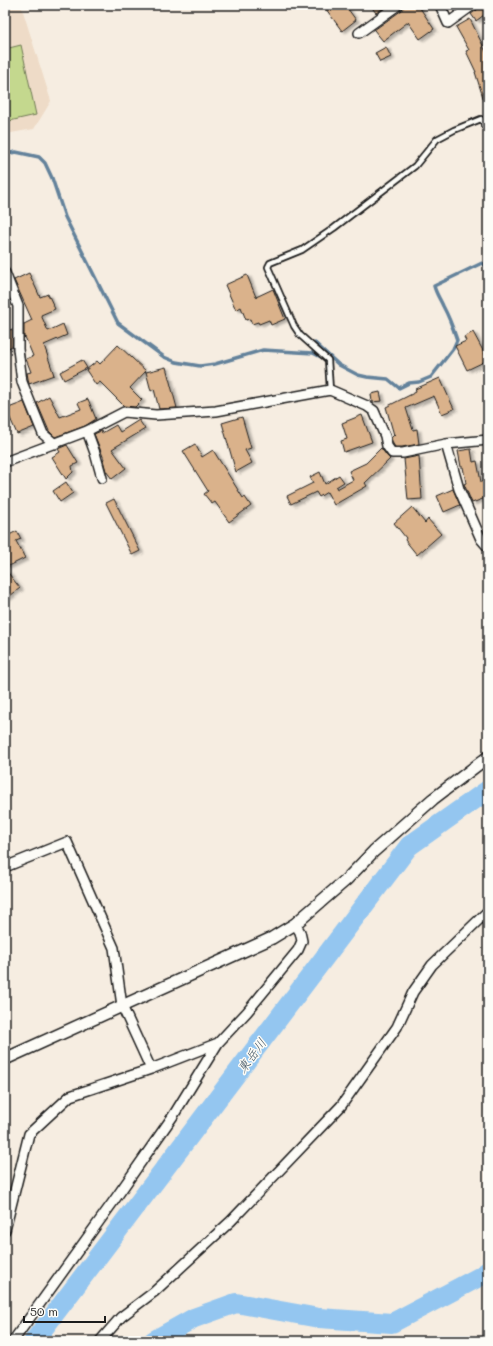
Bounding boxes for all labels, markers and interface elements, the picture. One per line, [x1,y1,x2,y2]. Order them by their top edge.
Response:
water label: 東岳川 [232,1034,270,1076]
scale bar [24,1298,105,1324]
text: 50 m [30,1303,58,1319]

